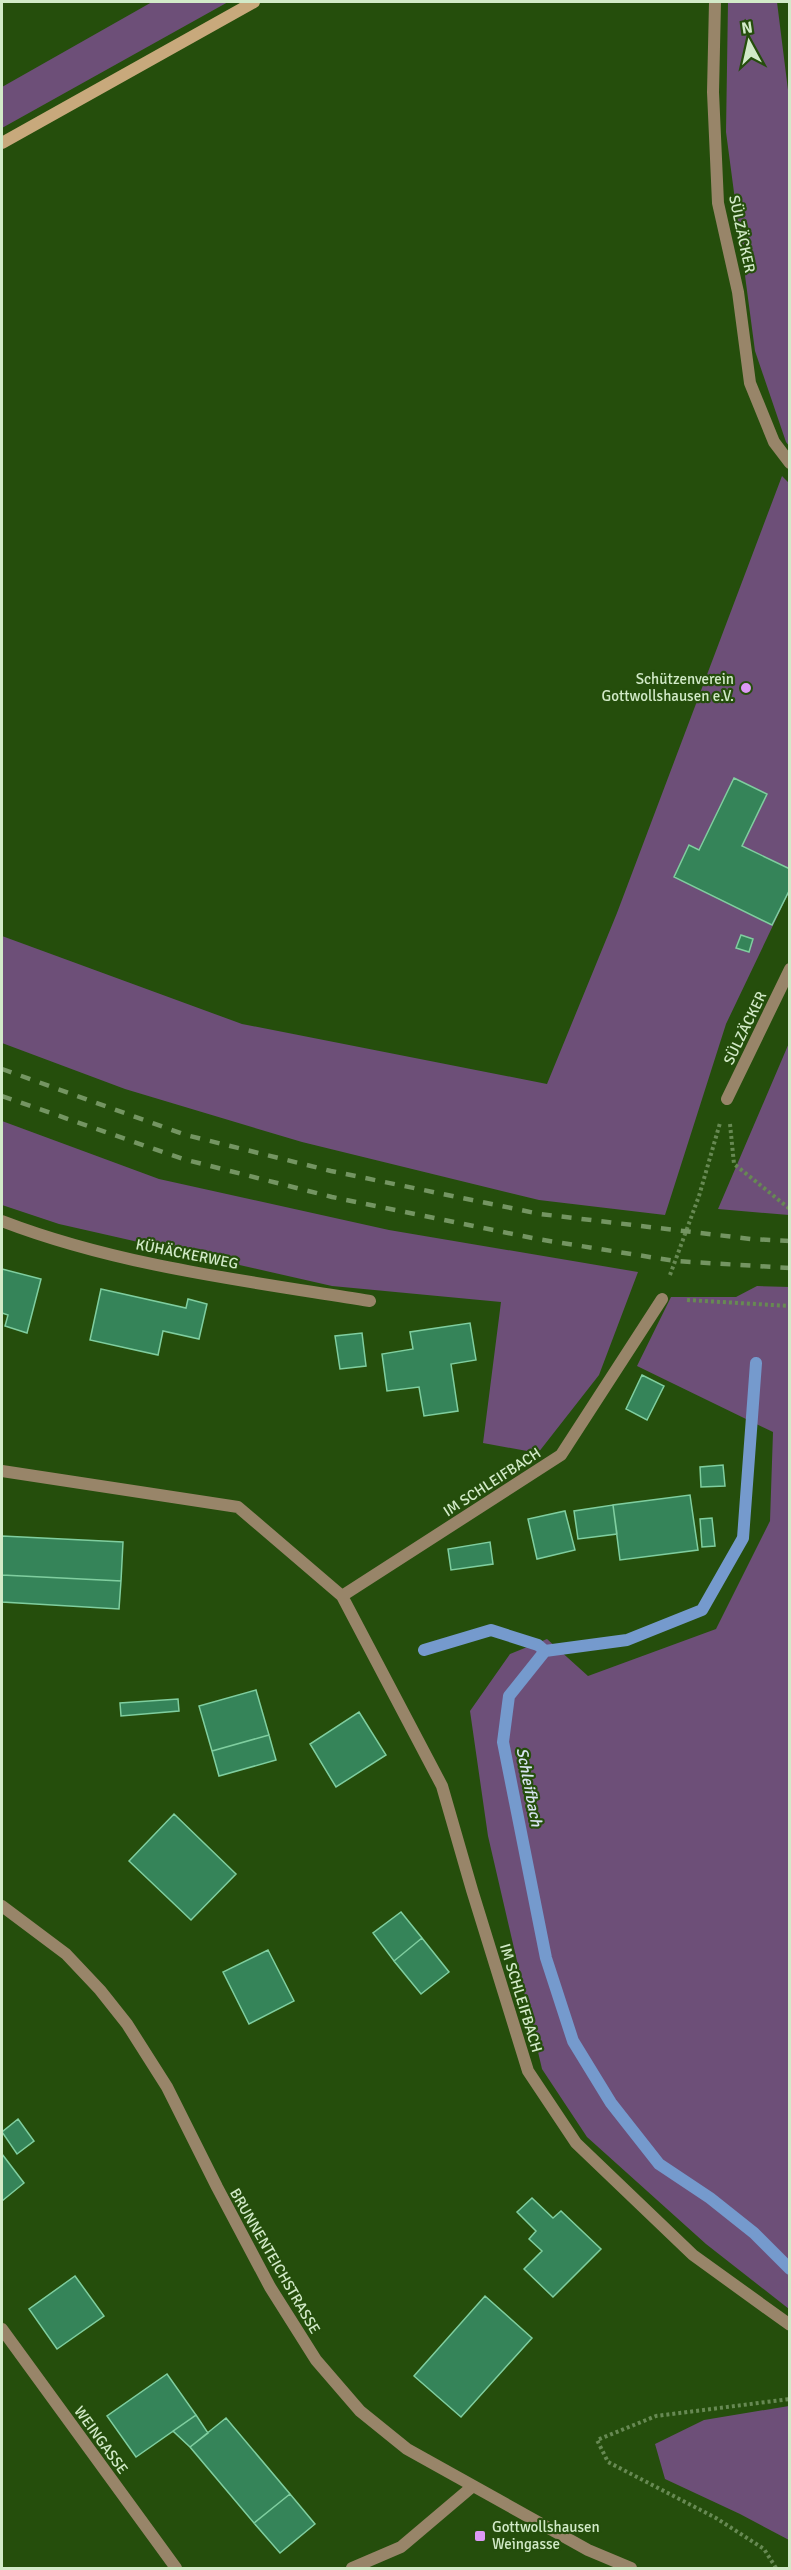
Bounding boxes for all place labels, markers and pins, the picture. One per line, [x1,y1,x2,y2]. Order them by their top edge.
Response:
place label: Schützenverein Gottwollshausen e.V. [602,670,734,705]
marker: Schützenverein Gottwollshausen e.V. [739,681,753,695]
place label: Gottwollshausen Weingasse [492,2518,600,2553]
marker: Gottwollshausen Weingasse [473,2529,487,2543]

